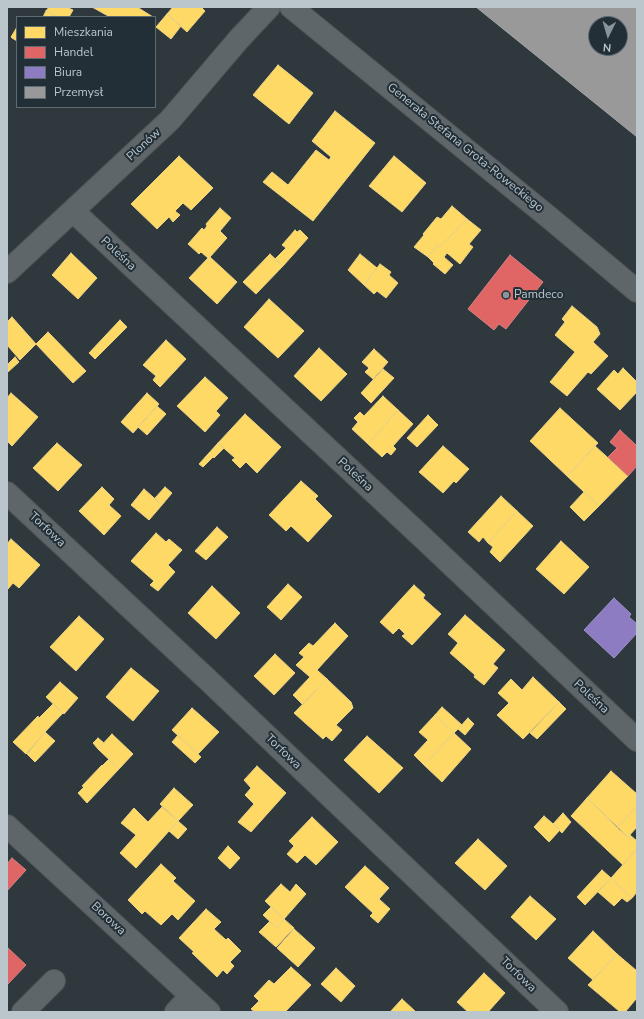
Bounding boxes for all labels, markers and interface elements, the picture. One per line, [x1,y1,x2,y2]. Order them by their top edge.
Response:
legend [16,16,156,108]
north arrow [588,16,628,56]
text: Mieszkania [54,24,113,40]
text: N [602,40,612,55]
text: Handel [54,44,93,60]
text: Biura [54,64,82,80]
street label: Generała Stefana Grota-Roweckiego [384,80,546,216]
text: Przemysł [54,84,103,100]
street label: Plonów [124,126,164,164]
street label: Poleśna [97,234,139,274]
place label: Pamdeco [514,288,563,302]
marker: Pamdeco [501,290,511,300]
street label: Poleśna [334,455,376,495]
street label: Torfowa [26,510,68,550]
street label: Poleśna [570,677,612,717]
street label: Torfowa [262,731,304,773]
street label: Borowa [88,899,128,939]
street label: Torfowa [497,954,539,996]

